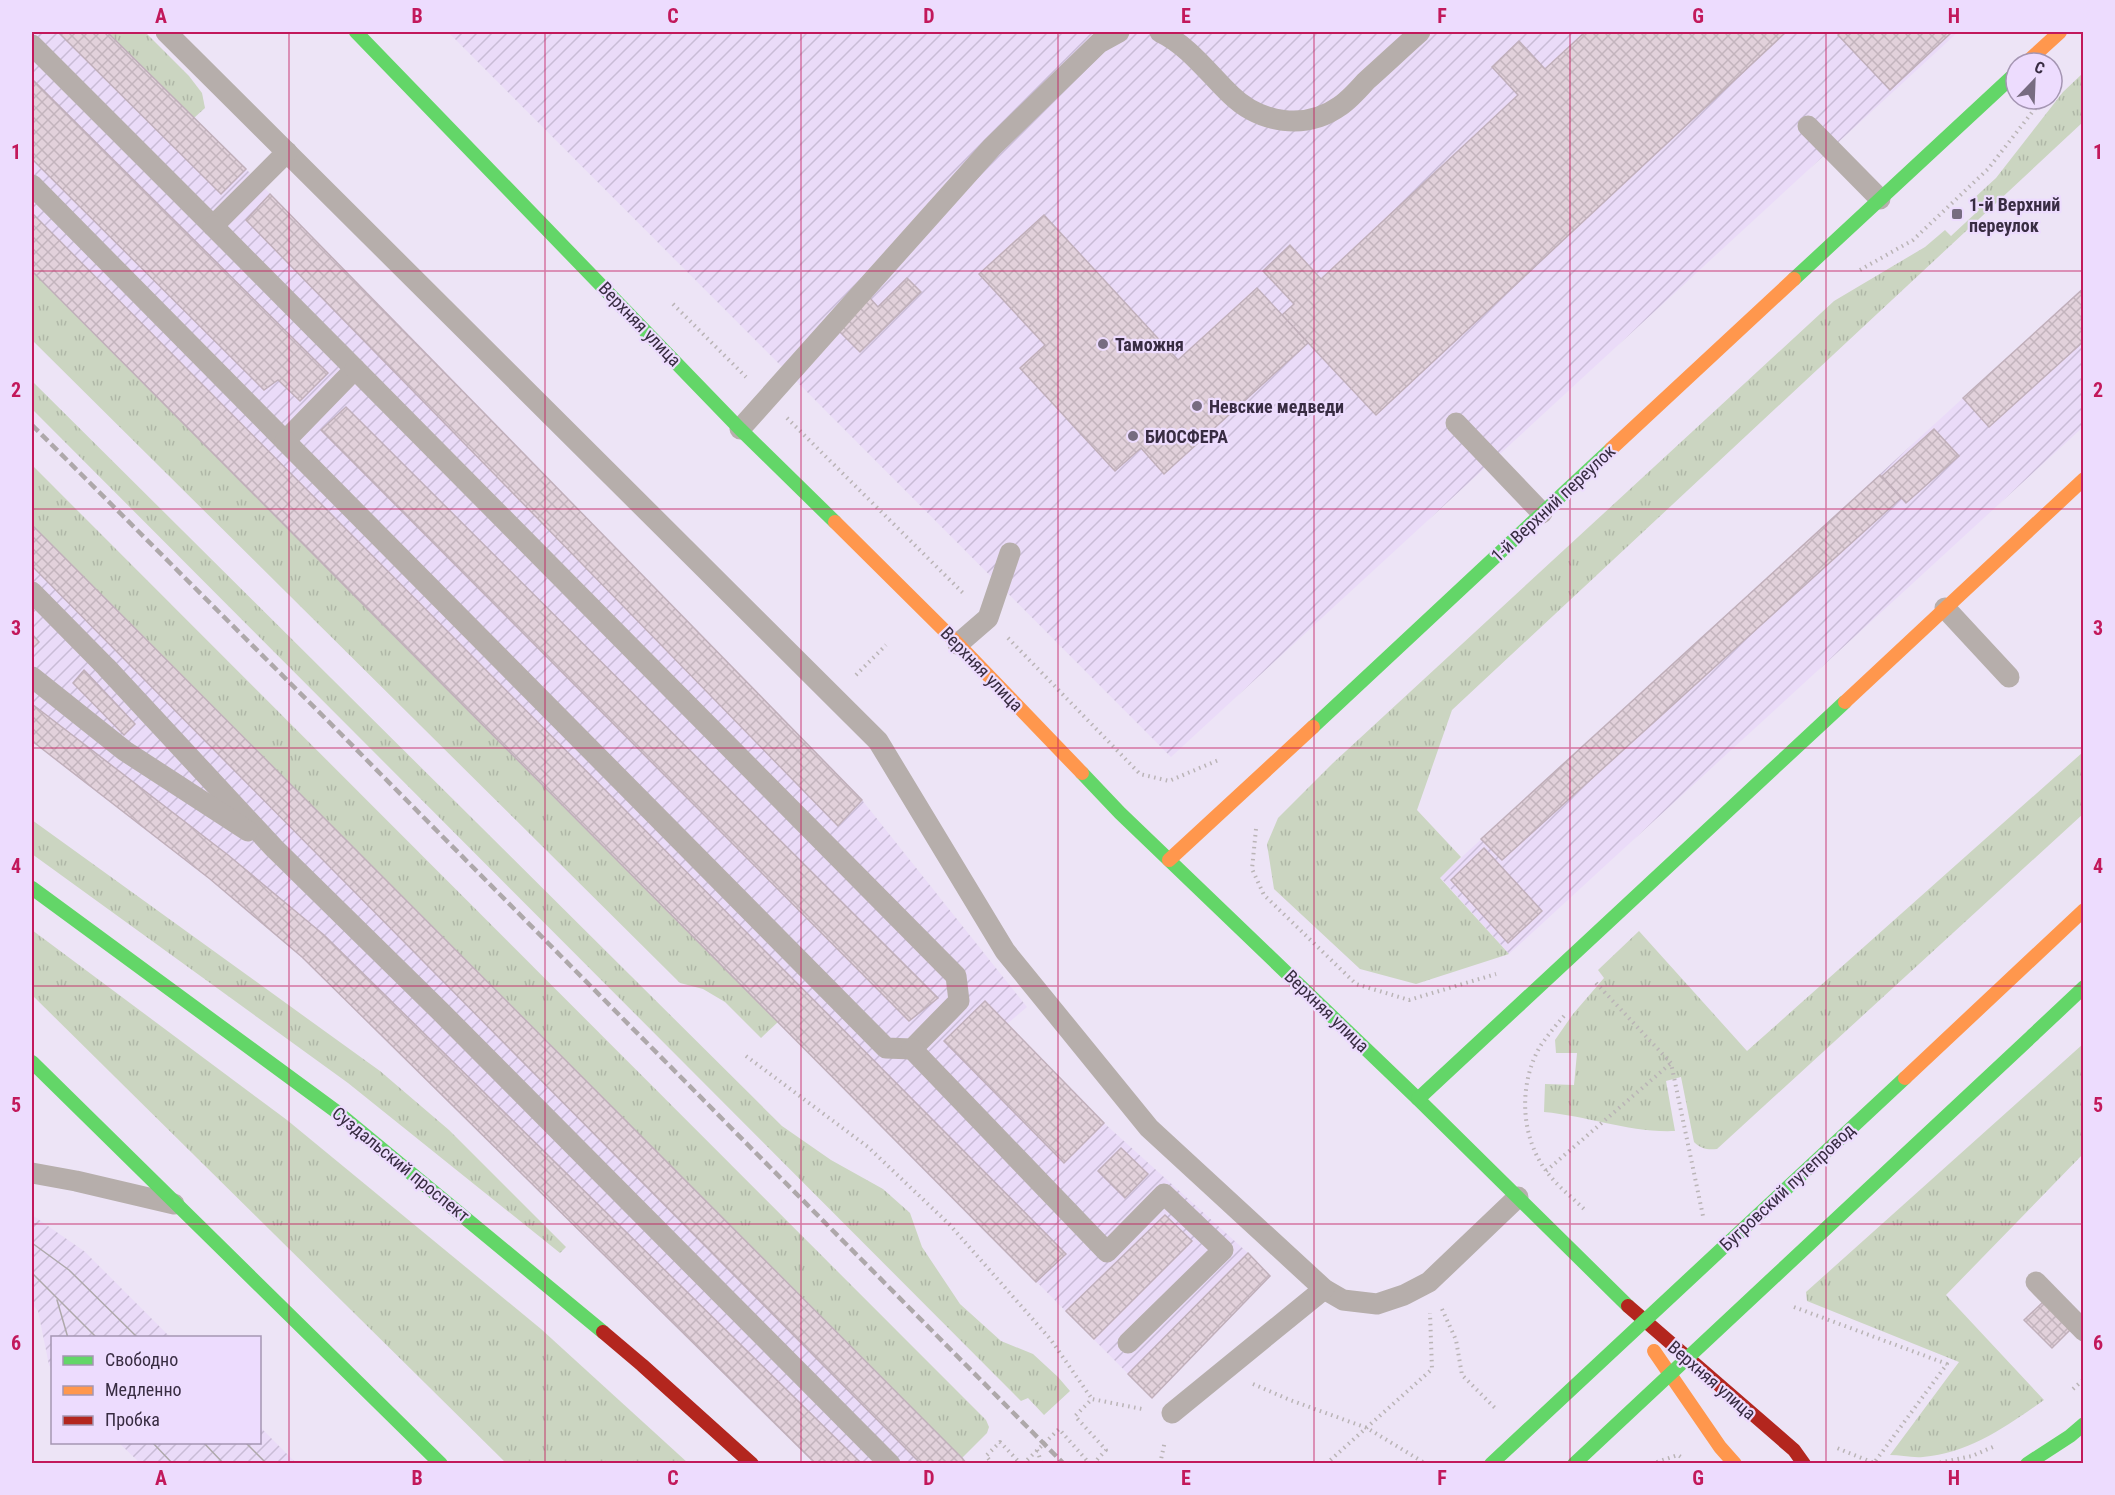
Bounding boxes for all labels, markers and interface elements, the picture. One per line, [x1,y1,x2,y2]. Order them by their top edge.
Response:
text: A [155,4,167,28]
text: B [411,4,423,28]
text: C [667,4,679,28]
text: D [923,4,935,28]
text: E [1181,4,1191,28]
text: F [1437,4,1447,28]
text: G [1692,4,1704,28]
text: H [1948,4,1960,28]
north arrow [2004,51,2064,111]
text: С [2032,57,2048,78]
text: 1 [11,140,21,164]
text: 1 [2093,140,2103,164]
place label: 1-й Верхний переулок [1969,194,2060,236]
marker: 1-й Верхний переулок [1950,207,1964,221]
street label: Верхняя улица [595,277,685,371]
place label: Таможня [1115,334,1184,355]
marker: Таможня [1096,337,1110,351]
text: 2 [11,378,21,402]
text: 2 [2093,378,2103,402]
place label: Невские медведи [1209,396,1344,417]
marker: Невские медведи [1190,399,1204,413]
place label: БИОСФЕРА [1145,426,1228,447]
marker: БИОСФЕРА [1126,429,1140,443]
street label: 1-й Верхний переулок [1487,440,1620,566]
text: 3 [11,616,21,640]
text: 3 [2093,616,2103,640]
street label: Верхняя улица [937,622,1027,716]
text: 4 [11,854,21,878]
text: 4 [2093,854,2103,878]
street label: Верхняя улица [1280,966,1374,1056]
text: 5 [11,1093,21,1117]
text: 5 [2093,1093,2103,1117]
street label: Суздальский проспект [328,1102,474,1226]
street label: Бугровский путепровод [1715,1119,1859,1255]
text: 6 [11,1331,21,1355]
text: 6 [2093,1331,2103,1355]
legend [51,1336,261,1444]
street label: Верхняя улица [1664,1336,1760,1424]
text: Свободно [105,1349,178,1370]
text: Медленно [105,1379,182,1400]
text: Пробка [105,1409,160,1430]
text: A [155,1466,167,1490]
text: B [411,1466,423,1490]
text: C [667,1466,679,1490]
text: D [923,1466,935,1490]
text: E [1181,1466,1191,1490]
text: F [1437,1466,1447,1490]
text: G [1692,1466,1704,1490]
text: H [1948,1466,1960,1490]

